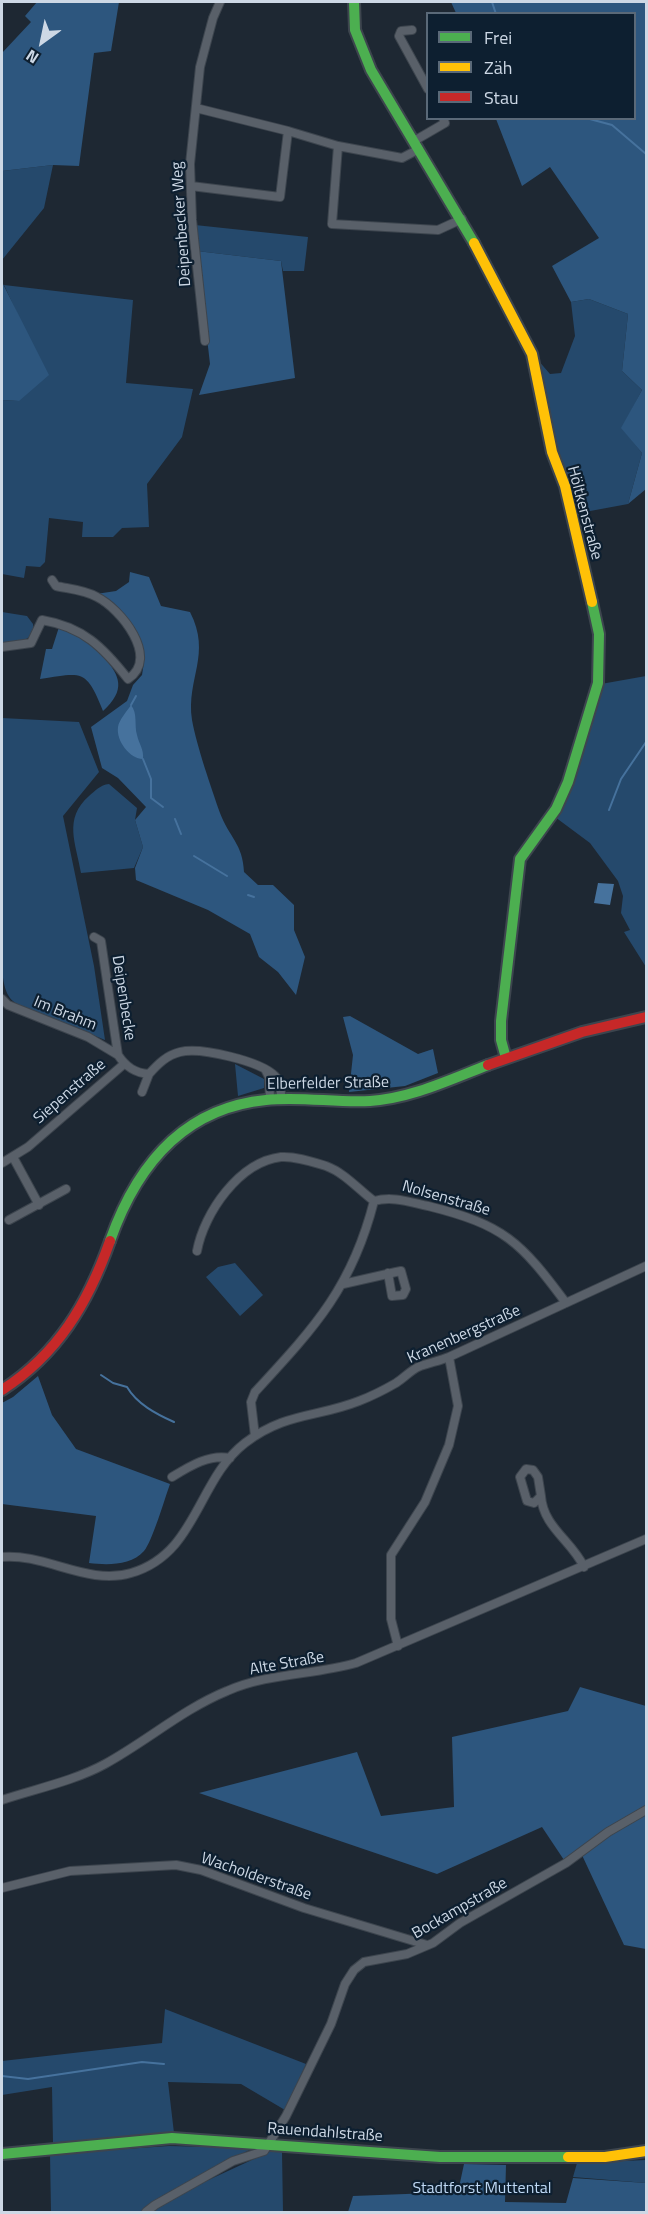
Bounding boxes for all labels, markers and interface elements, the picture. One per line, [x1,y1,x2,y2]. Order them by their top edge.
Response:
north arrow [12,12,72,72]
legend [426,12,636,120]
text: Frei [484,24,512,51]
text: N [21,44,43,70]
text: Zäh [484,54,512,81]
text: Stau [484,84,519,111]
street label: Deipenbecker Weg [168,161,196,287]
street label: Höltkenstraße [562,464,606,562]
street label: Deipenbecke [107,954,139,1042]
street label: Im Brahm [31,993,99,1035]
street label: Siepenstraße [30,1055,110,1129]
street label: Elberfelder Straße [267,1073,389,1095]
street label: Nolsenstraße [400,1177,492,1221]
street label: Kranenbergstraße [404,1301,524,1369]
street label: Alte Straße [248,1648,326,1680]
street label: Wacholderstraße [198,1849,314,1905]
street label: Bockampstraße [409,1874,511,1944]
street label: Rauendahlstraße [267,2119,383,2147]
park label: Stadtforst Muttental [412,2179,552,2199]

